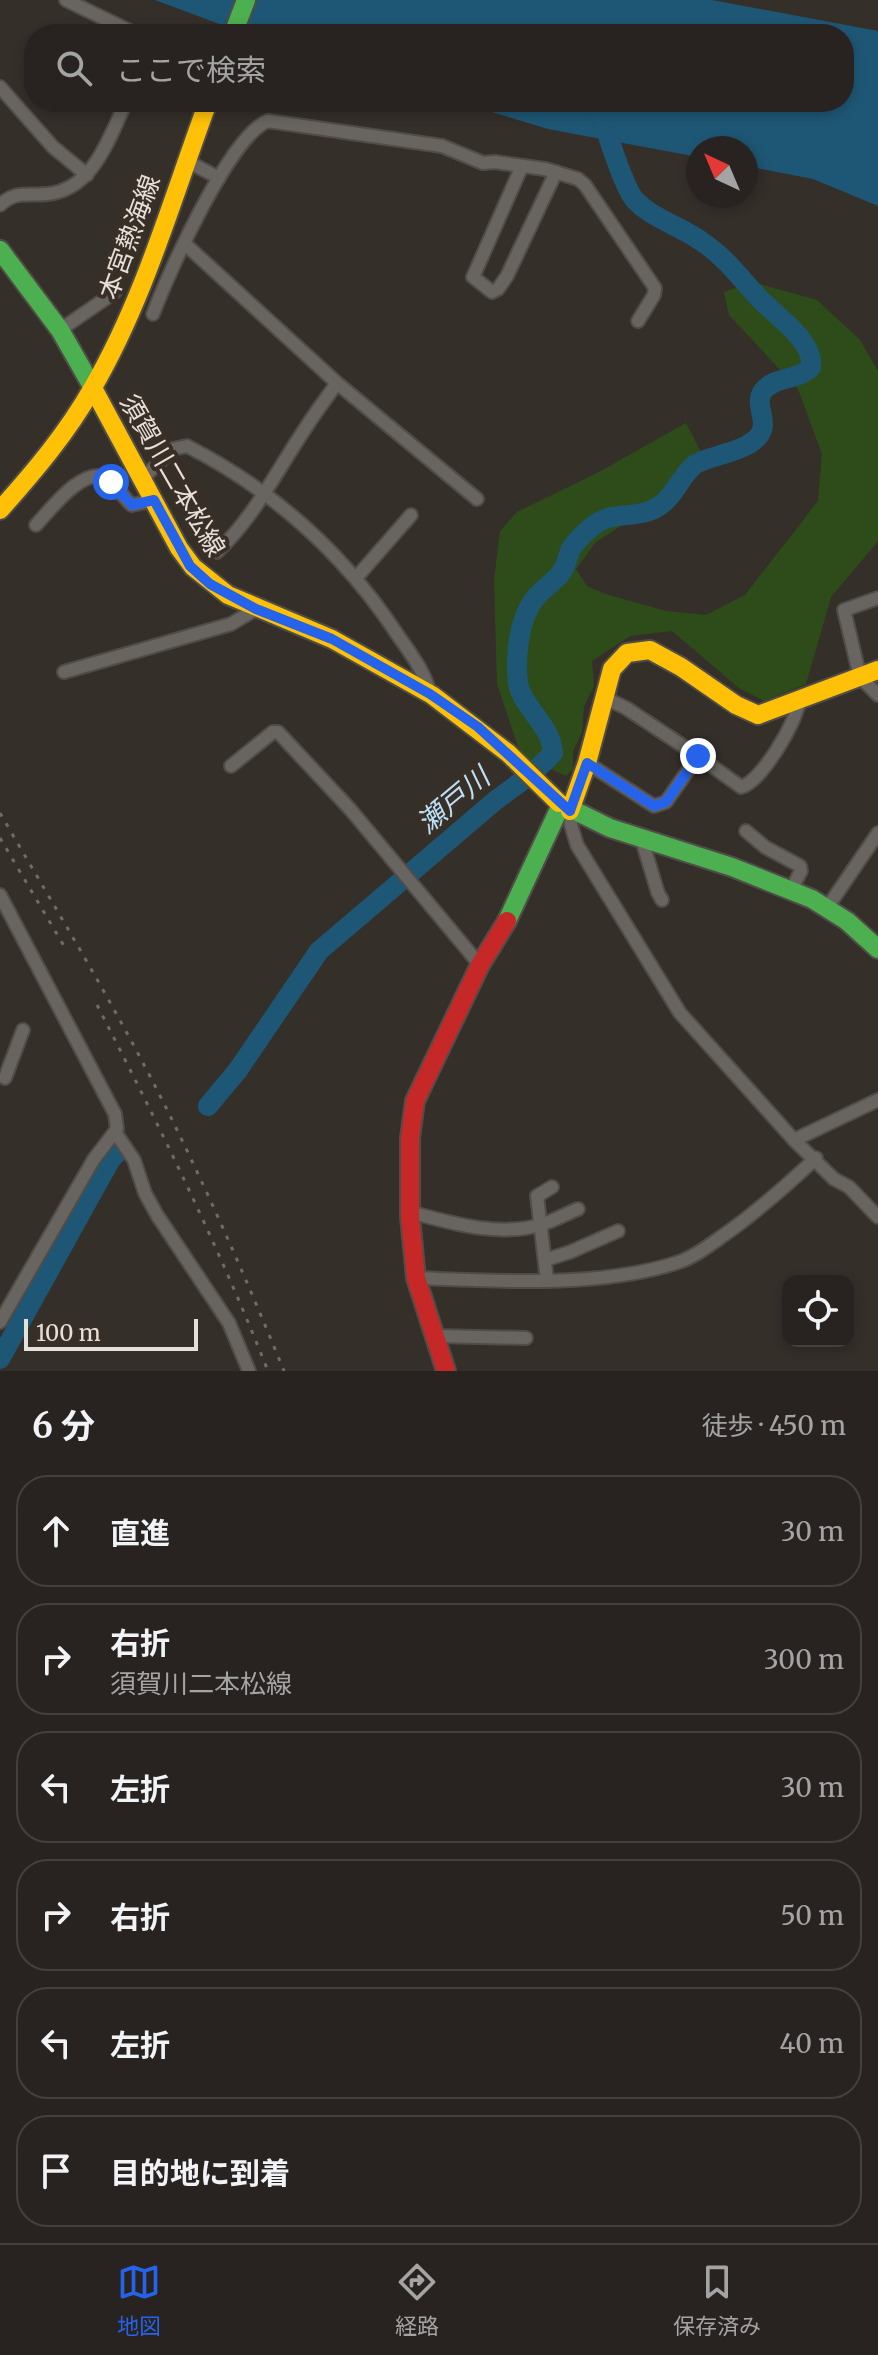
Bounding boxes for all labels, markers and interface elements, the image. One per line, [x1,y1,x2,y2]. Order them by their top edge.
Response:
search box [24,24,854,112]
icon: search [52,46,96,90]
text: ここで検索 [116,51,266,89]
north arrow [686,136,758,208]
street label: 本宮熱海線 [91,170,167,304]
street label: 須賀川二本松線 [113,388,233,562]
route start [93,464,129,500]
route end [680,738,716,774]
water label: 瀬戸川 [409,757,499,841]
map controls [782,1275,854,1347]
button: locate [782,1275,854,1347]
scale bar [24,1315,198,1351]
text: 100 m [36,1319,101,1347]
text: 6 分 [32,1405,95,1447]
text: 徒歩 · 450 m [701,1409,846,1442]
icon: ahead [34,1509,78,1553]
text: 直進 [110,1514,170,1552]
text: 30 m [781,1515,844,1548]
text: 右折 [110,1624,170,1662]
icon: right [34,1637,78,1681]
text: 300 m [764,1643,844,1676]
text: 須賀川二本松線 [110,1667,292,1700]
icon: left [34,1765,78,1809]
text: 左折 [110,1770,170,1808]
text: 30 m [781,1771,844,1804]
icon: right [34,1893,78,1937]
text: 右折 [110,1898,170,1936]
text: 50 m [780,1899,844,1932]
icon: left [34,2021,78,2065]
text: 左折 [110,2026,170,2064]
text: 40 m [780,2027,844,2060]
icon: arrive [34,2149,78,2193]
text: 目的地に到着 [110,2154,290,2192]
tab: 地図 [117,2260,161,2340]
tab: 経路 [395,2260,439,2340]
tab: 保存済み [673,2260,761,2340]

